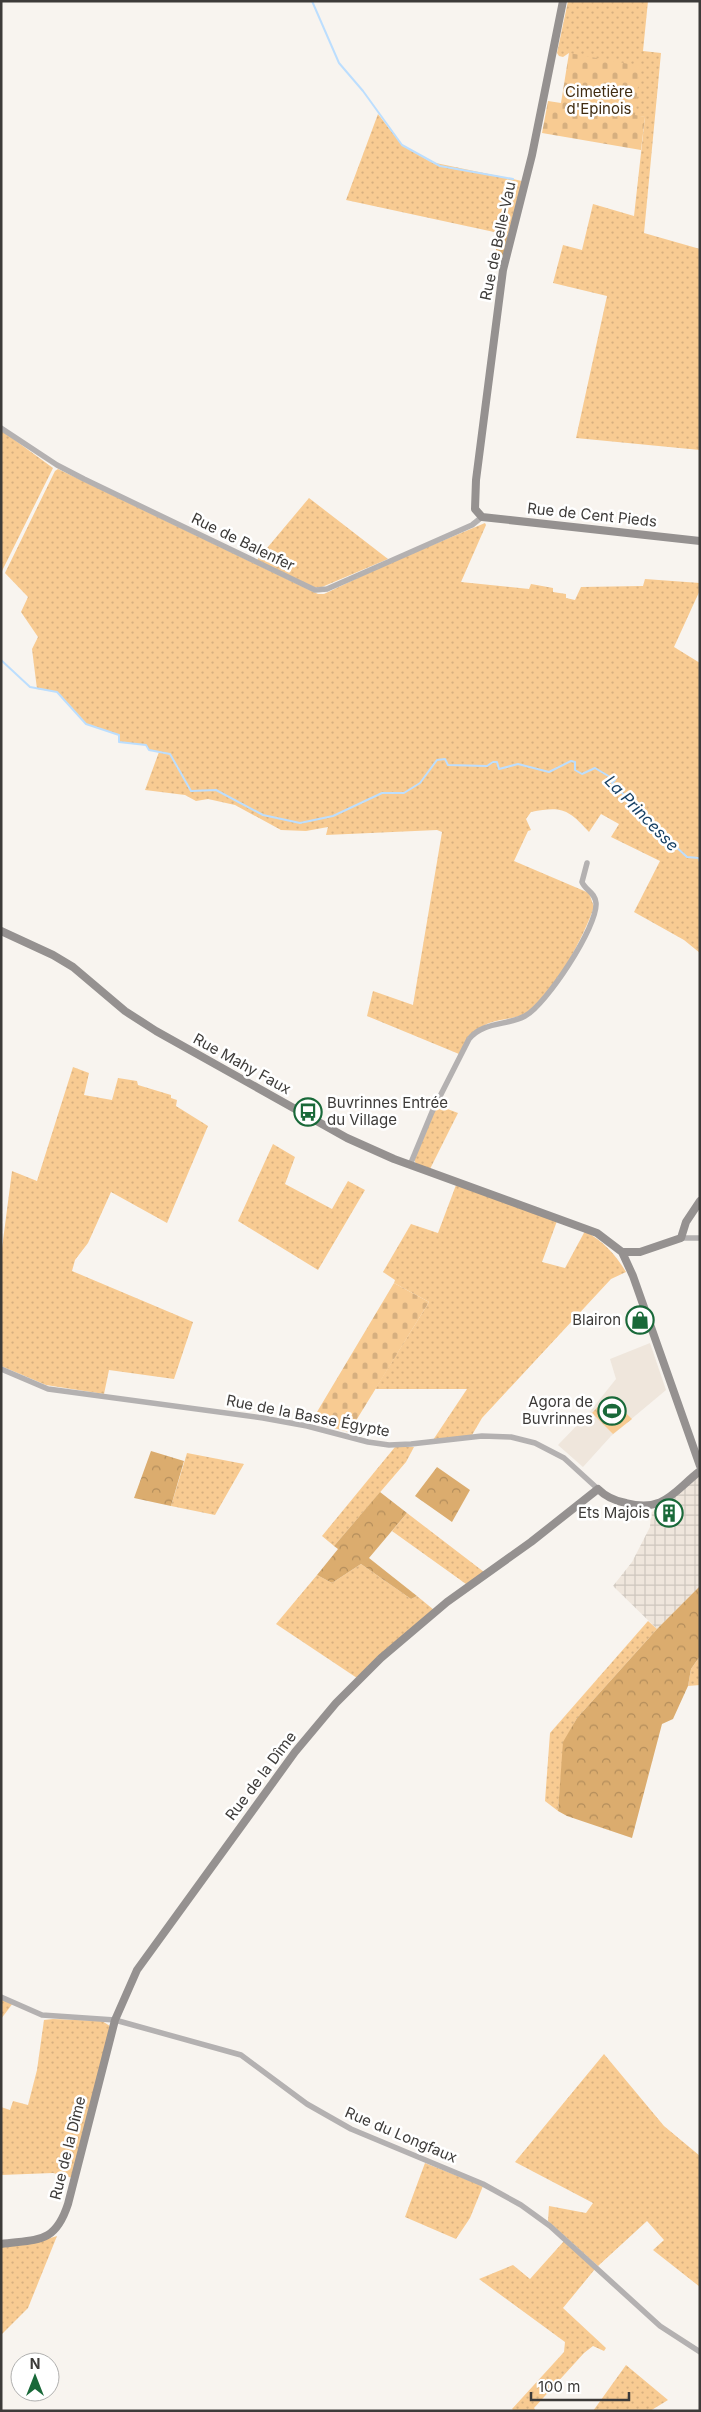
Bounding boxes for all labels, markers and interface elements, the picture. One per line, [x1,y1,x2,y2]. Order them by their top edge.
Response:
park label: Cimetière d'Epinois [565,82,633,118]
street label: Rue de Belle-Vau [476,180,519,302]
street label: Rue de Cent Pieds [526,498,658,531]
street label: Rue de Balenfer [188,508,298,575]
water label: La Princesse [601,771,683,855]
street label: Rue Mahy Faux [190,1029,294,1098]
place label: Buvrinnes Entrée du Village [327,1093,448,1129]
bus stop icon: Buvrinnes Entrée du Village [293,1097,323,1127]
shop icon: Blairon [625,1305,655,1335]
place label: Blairon [572,1310,621,1329]
street label: Rue de la Basse Égypte [225,1390,392,1441]
place label: Agora de Buvrinnes [522,1392,593,1428]
sports icon: Agora de Buvrinnes [597,1396,627,1426]
building icon: Ets Majois [654,1498,684,1528]
place label: Ets Majois [578,1503,650,1522]
street label: Rue de la Dîme [221,1728,300,1824]
street label: Rue de la Dîme [45,2094,90,2202]
street label: Rue du Longfaux [342,2102,460,2167]
north arrow [10,2352,60,2402]
text: N [30,2355,40,2372]
scale bar [531,2370,628,2402]
text: 100 m [538,2377,580,2396]

